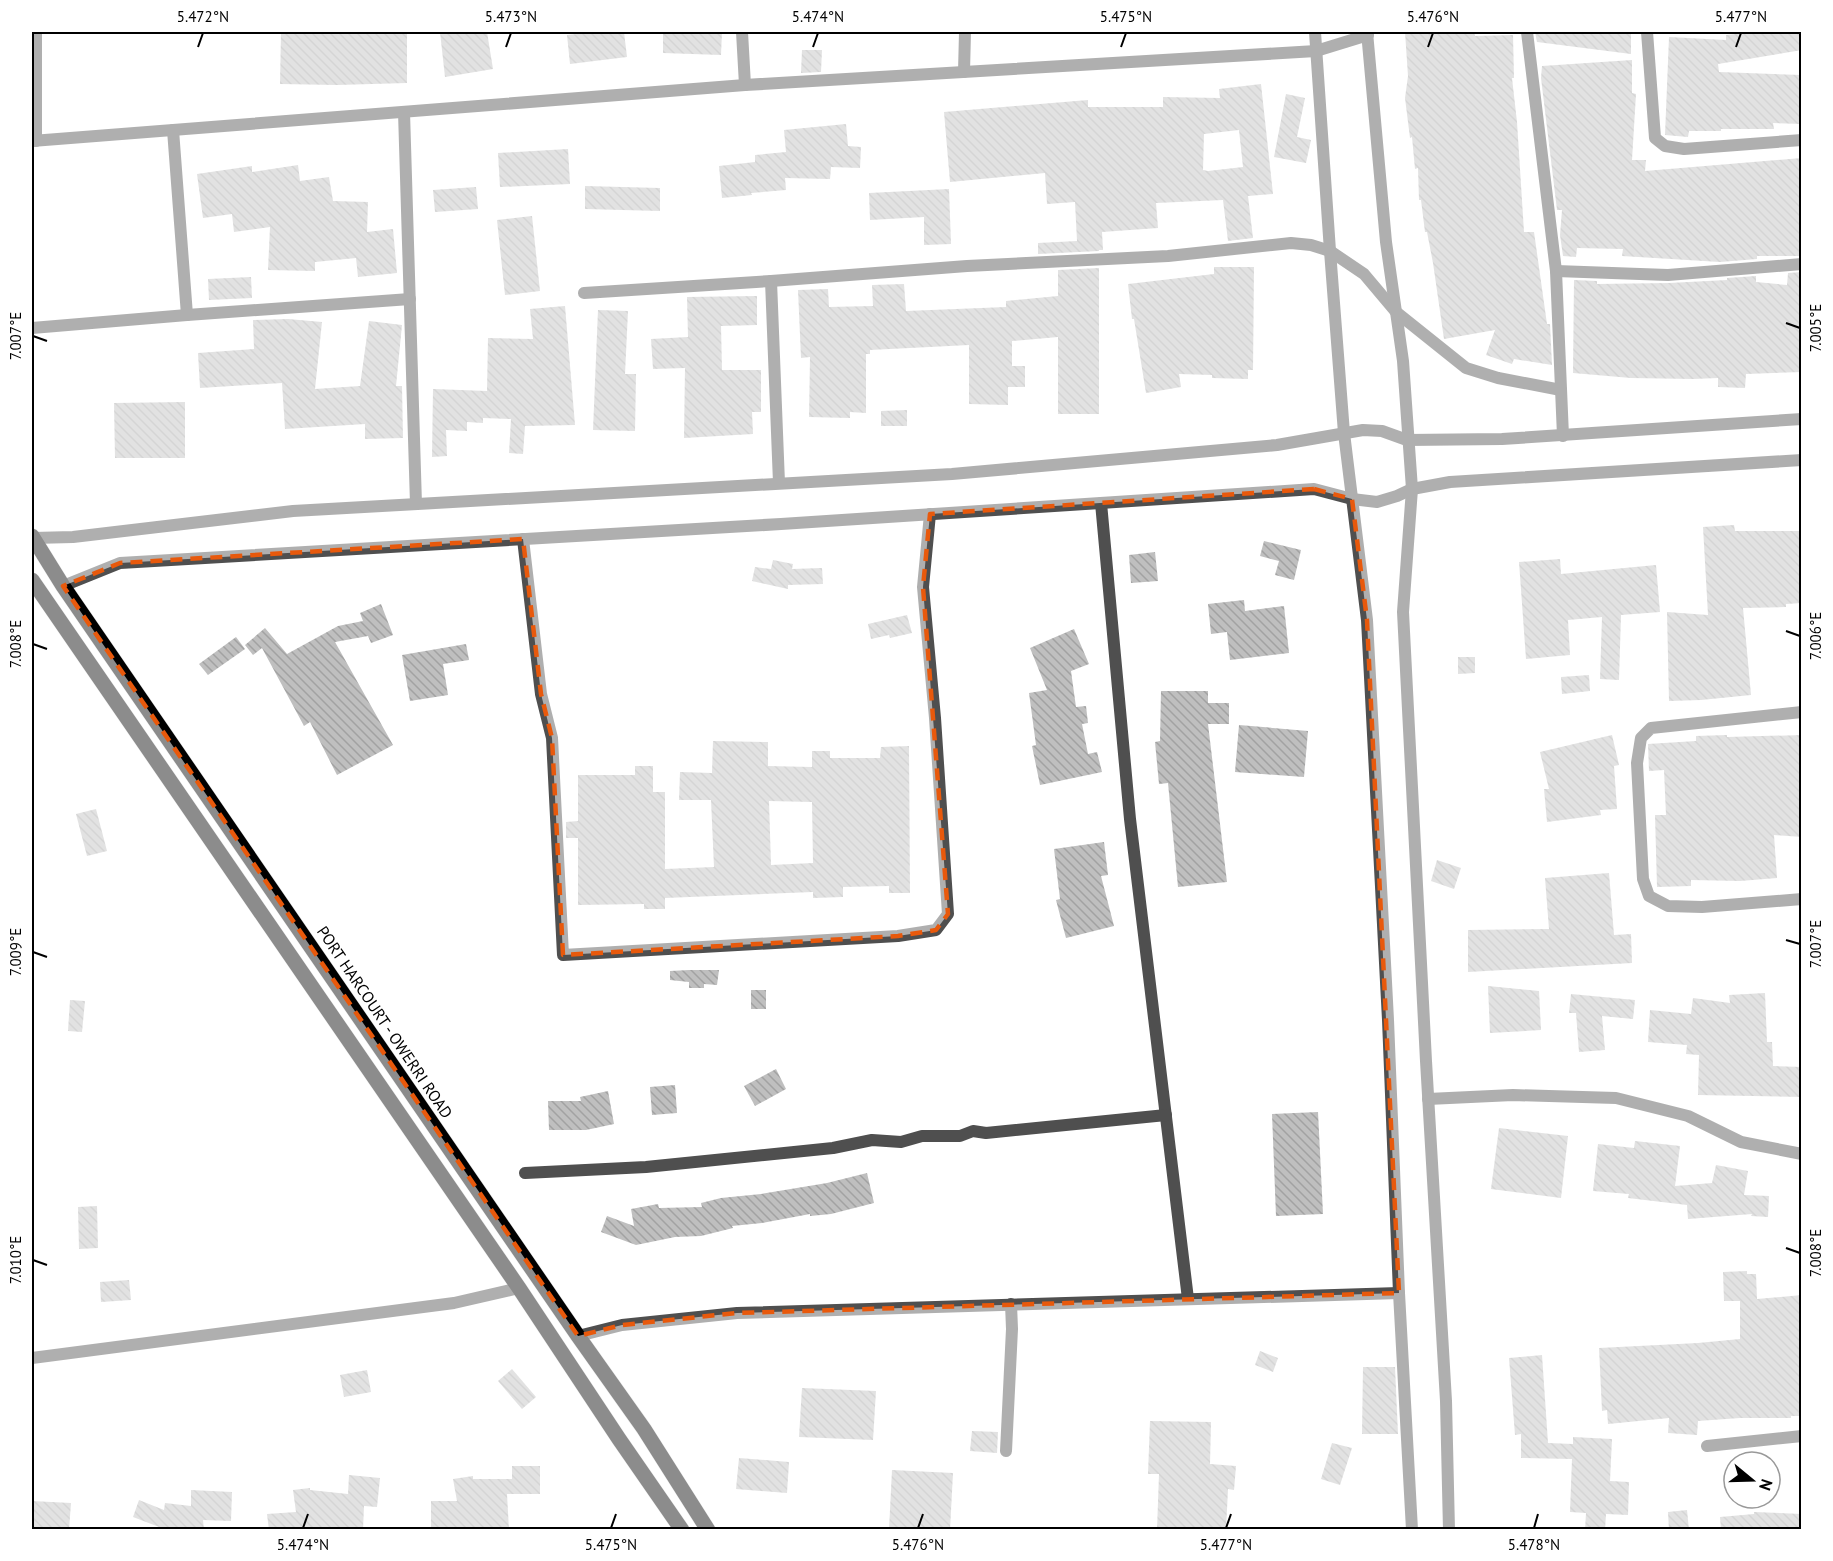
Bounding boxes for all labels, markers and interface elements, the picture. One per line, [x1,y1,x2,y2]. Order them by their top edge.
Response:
text: 5.472°N [177,7,229,26]
text: 5.473°N [485,7,537,26]
text: 5.474°N [792,7,844,26]
text: 5.475°N [1100,7,1152,26]
text: 5.476°N [1407,7,1459,26]
text: 5.477°N [1715,7,1767,26]
text: 7.005°E [1806,304,1825,352]
text: 7.007°E [6,312,25,360]
text: 7.006°E [1806,612,1825,660]
text: 7.008°E [6,620,25,668]
text: 7.007°E [1806,920,1825,968]
street label: PORT HARCOURT - OWERRI ROAD [313,922,457,1122]
text: 7.009°E [6,928,25,976]
text: 7.008°E [1806,1229,1825,1277]
text: 7.010°E [6,1236,25,1284]
north arrow [1722,1450,1782,1510]
text: N [1755,1477,1777,1493]
text: 5.474°N [277,1535,329,1554]
text: 5.475°N [585,1535,637,1554]
text: 5.476°N [892,1535,944,1554]
text: 5.477°N [1200,1535,1252,1554]
text: 5.478°N [1508,1535,1560,1554]

